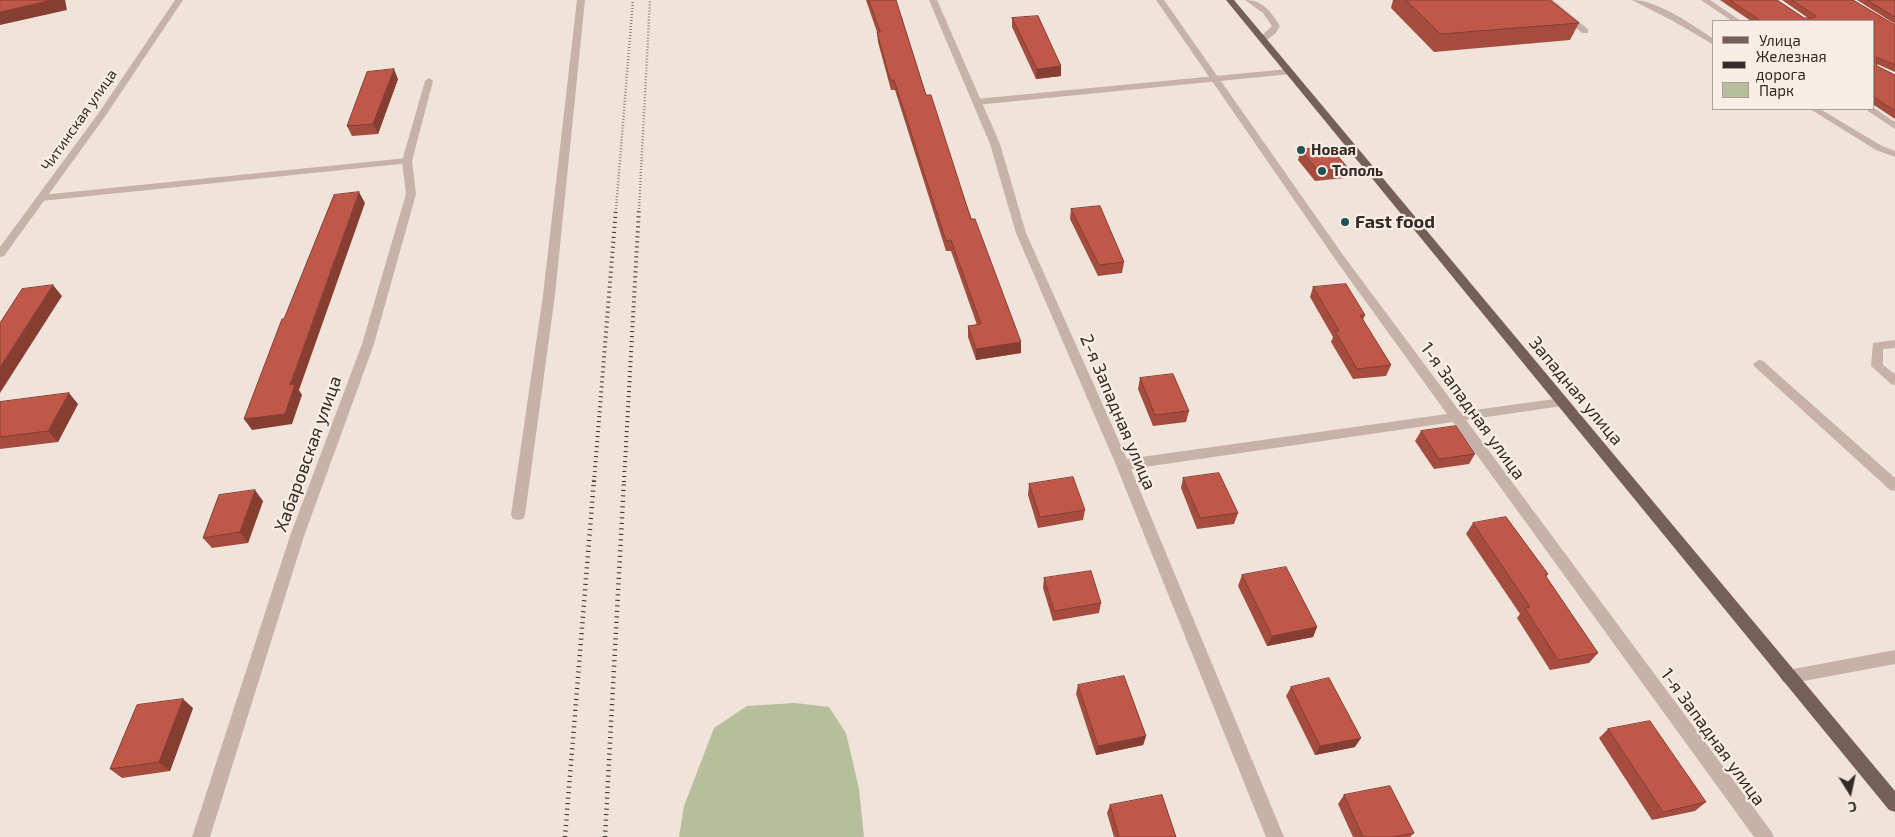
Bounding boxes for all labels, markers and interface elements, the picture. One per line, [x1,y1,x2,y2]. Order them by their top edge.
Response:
legend [1712,20,1875,110]
text: Улица [1759,31,1801,49]
text: Железная дорога [1756,47,1827,83]
street label: Читинская улица [37,66,121,174]
text: Парк [1759,81,1794,99]
place label: Новая [1311,141,1356,159]
marker: Новая [1295,144,1307,156]
place label: Тополь [1332,162,1383,180]
marker: Тополь [1316,165,1328,177]
place label: Fast food [1355,211,1435,233]
marker: Fast food [1339,216,1351,228]
street label: 2-я Западная улица [1075,331,1161,493]
street label: Западная улица [1524,332,1628,450]
street label: 1-я Западная улица [1416,338,1530,484]
street label: Хабаровская улица [270,373,346,535]
street label: 1-я Западная улица [1656,664,1770,810]
north arrow [1825,767,1875,817]
text: С [1847,798,1858,816]

